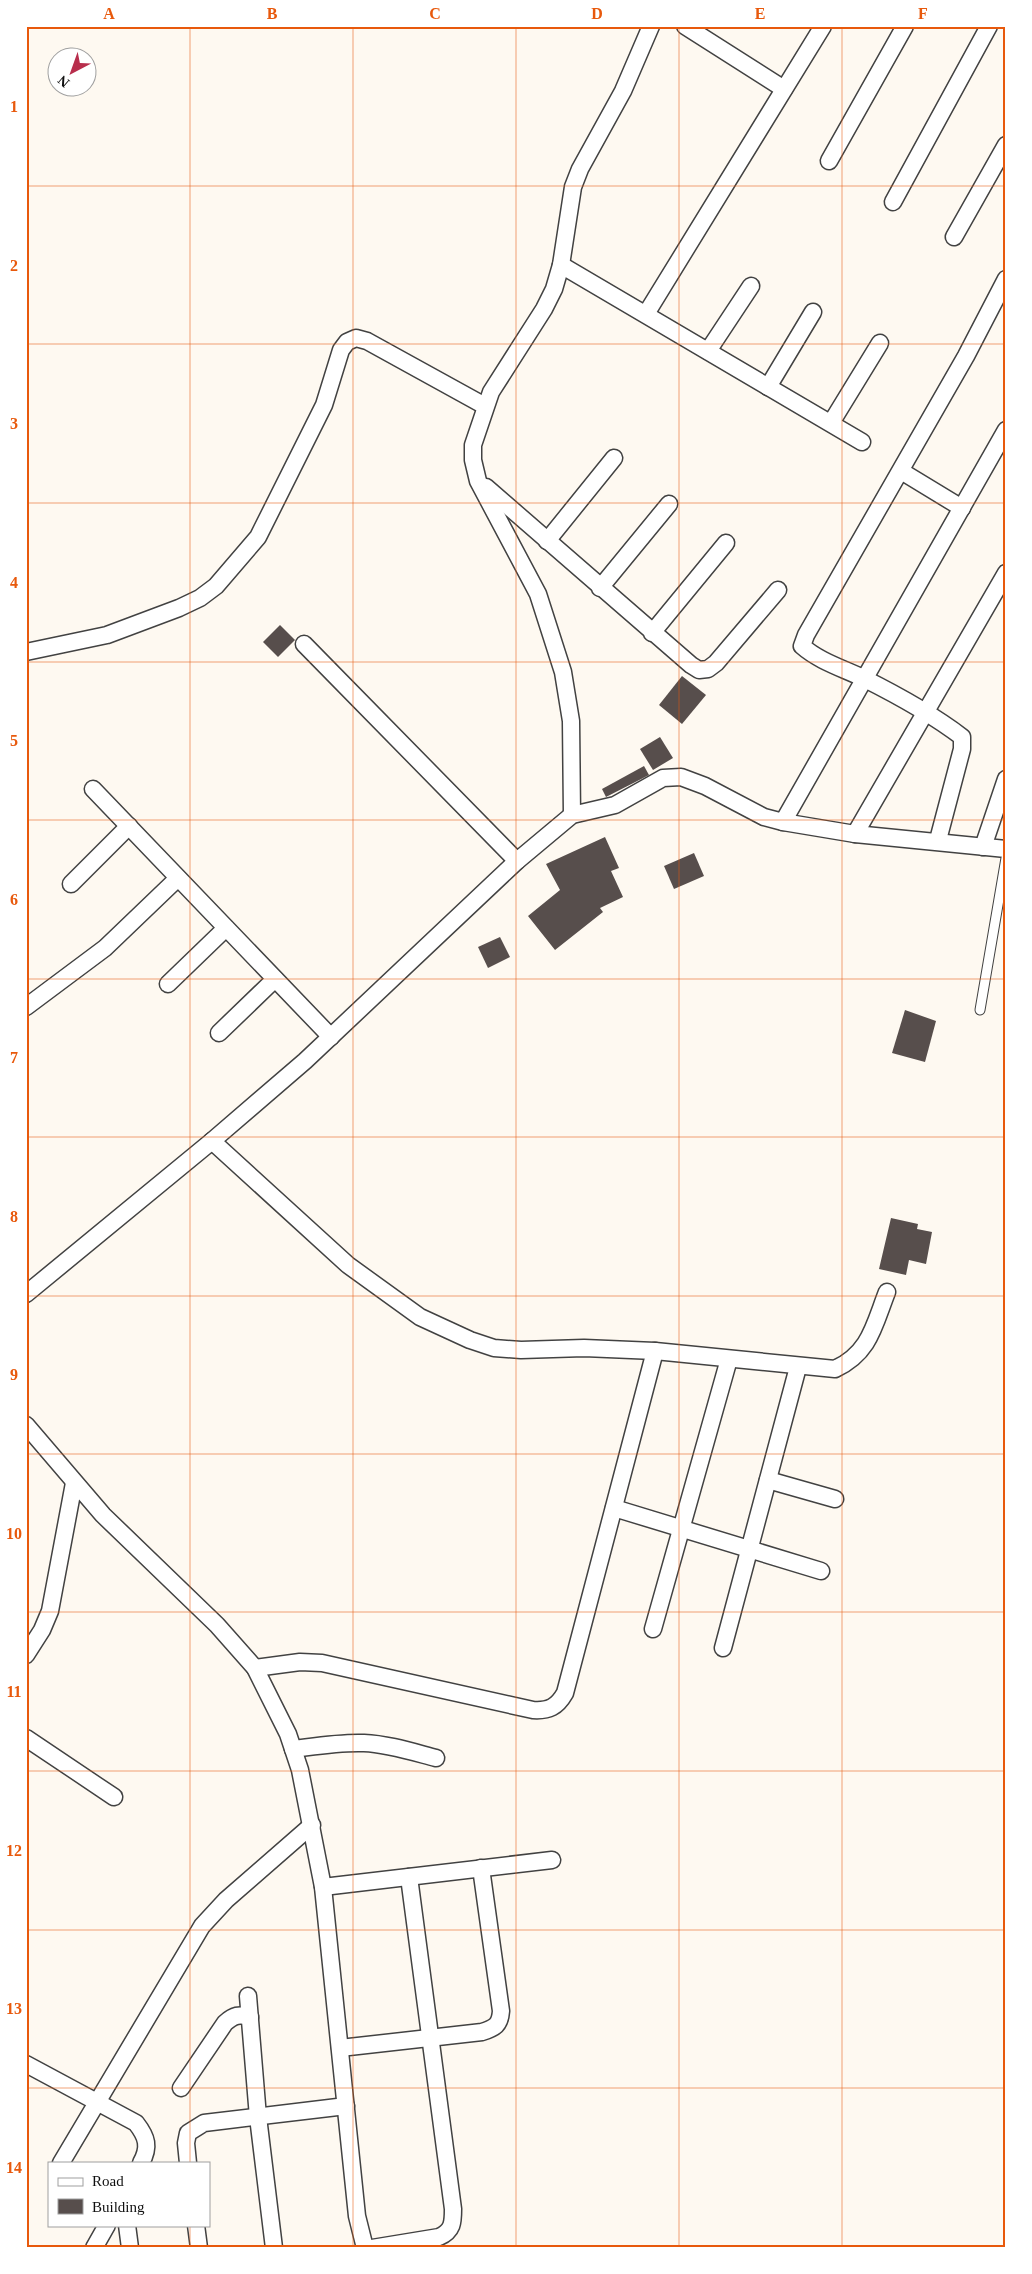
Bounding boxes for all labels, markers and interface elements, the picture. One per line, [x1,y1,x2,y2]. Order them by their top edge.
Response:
text: A [103,5,115,22]
text: B [267,5,278,22]
text: C [429,5,441,22]
text: D [591,5,603,22]
text: E [755,5,765,22]
text: F [918,5,928,22]
north arrow [48,48,98,98]
text: N [55,72,73,90]
text: 1 [10,98,18,115]
text: 2 [10,257,18,274]
text: 3 [10,415,18,432]
text: 4 [10,574,18,591]
text: 5 [10,732,18,749]
text: 6 [10,891,18,908]
text: 7 [10,1049,18,1066]
text: 8 [10,1208,18,1225]
text: 9 [10,1366,18,1383]
text: 10 [6,1525,22,1542]
text: 11 [6,1683,22,1700]
text: 12 [6,1842,22,1859]
text: 13 [6,2000,22,2017]
text: 14 [6,2159,22,2176]
legend [48,2162,210,2226]
text: Road [92,2173,124,2189]
text: Building [92,2199,145,2215]

